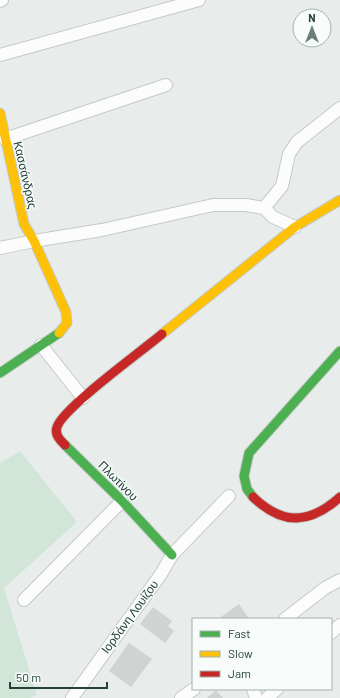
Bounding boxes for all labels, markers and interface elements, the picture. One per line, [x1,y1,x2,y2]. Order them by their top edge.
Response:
north arrow [292,8,332,48]
text: N [308,11,316,24]
street label: Κασσάνδρας [10,140,41,210]
street label: Πλωτίνου [96,458,141,503]
street label: Ιορδάνη Λουίζου [98,577,161,656]
legend [192,618,332,690]
text: Fast [228,626,251,640]
text: Slow [228,646,253,660]
scale bar [10,664,107,690]
text: Jam [228,666,251,680]
text: 50 m [16,670,41,684]

